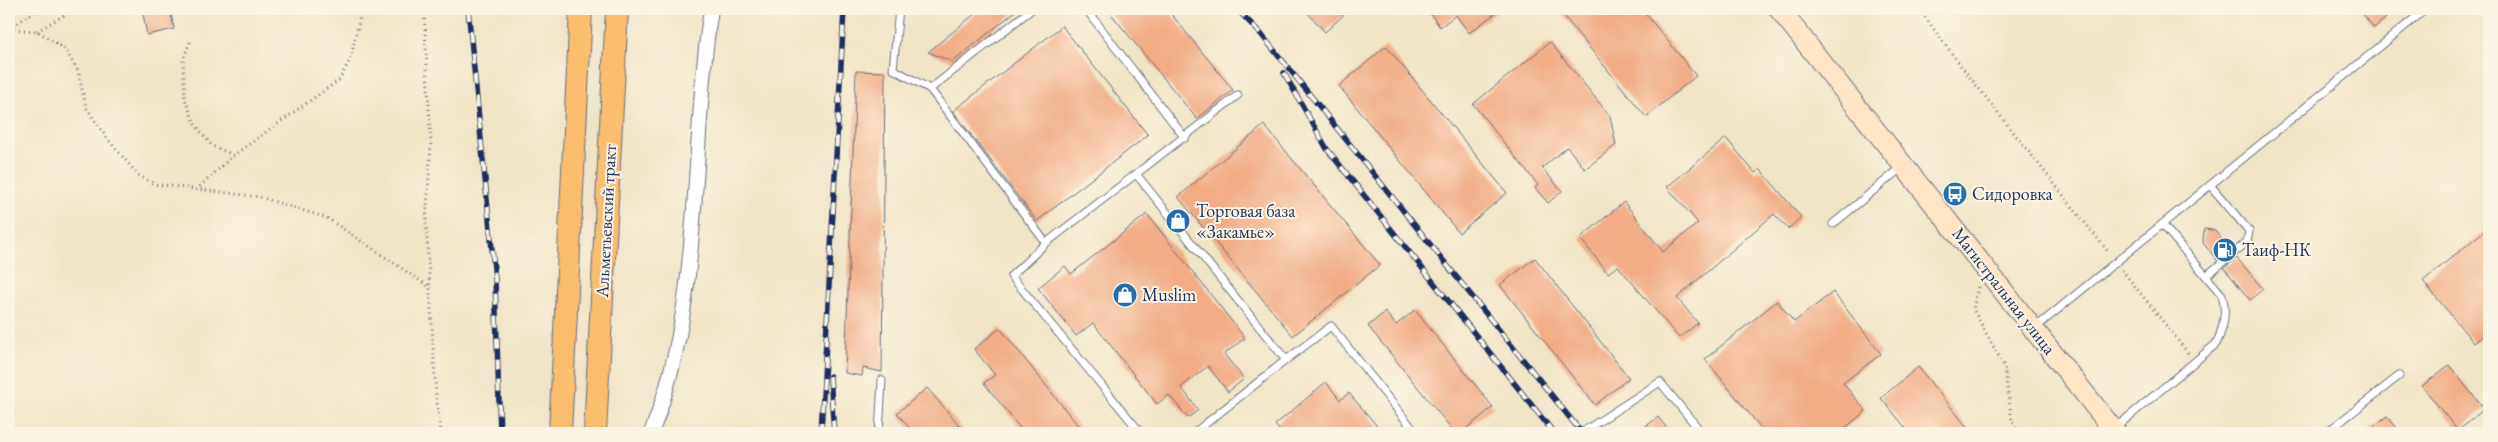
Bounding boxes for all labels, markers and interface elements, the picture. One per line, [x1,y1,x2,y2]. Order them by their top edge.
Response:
street label: Альметьевский тракт [590,143,621,299]
bus stop icon: Сидоровка [1942,181,1968,207]
place label: Сидоровка [1972,182,2054,205]
place label: Торговая база «Закамье» [1196,199,1296,243]
shop icon: Торговая база «Закамье» [1165,208,1191,234]
street label: Магистральная улица [1947,222,2062,360]
fuel station icon: Таиф-НК [2212,237,2238,263]
place label: Таиф-НК [2242,238,2311,261]
shop icon: Muslim [1112,282,1138,308]
place label: Muslim [1142,283,1196,306]

